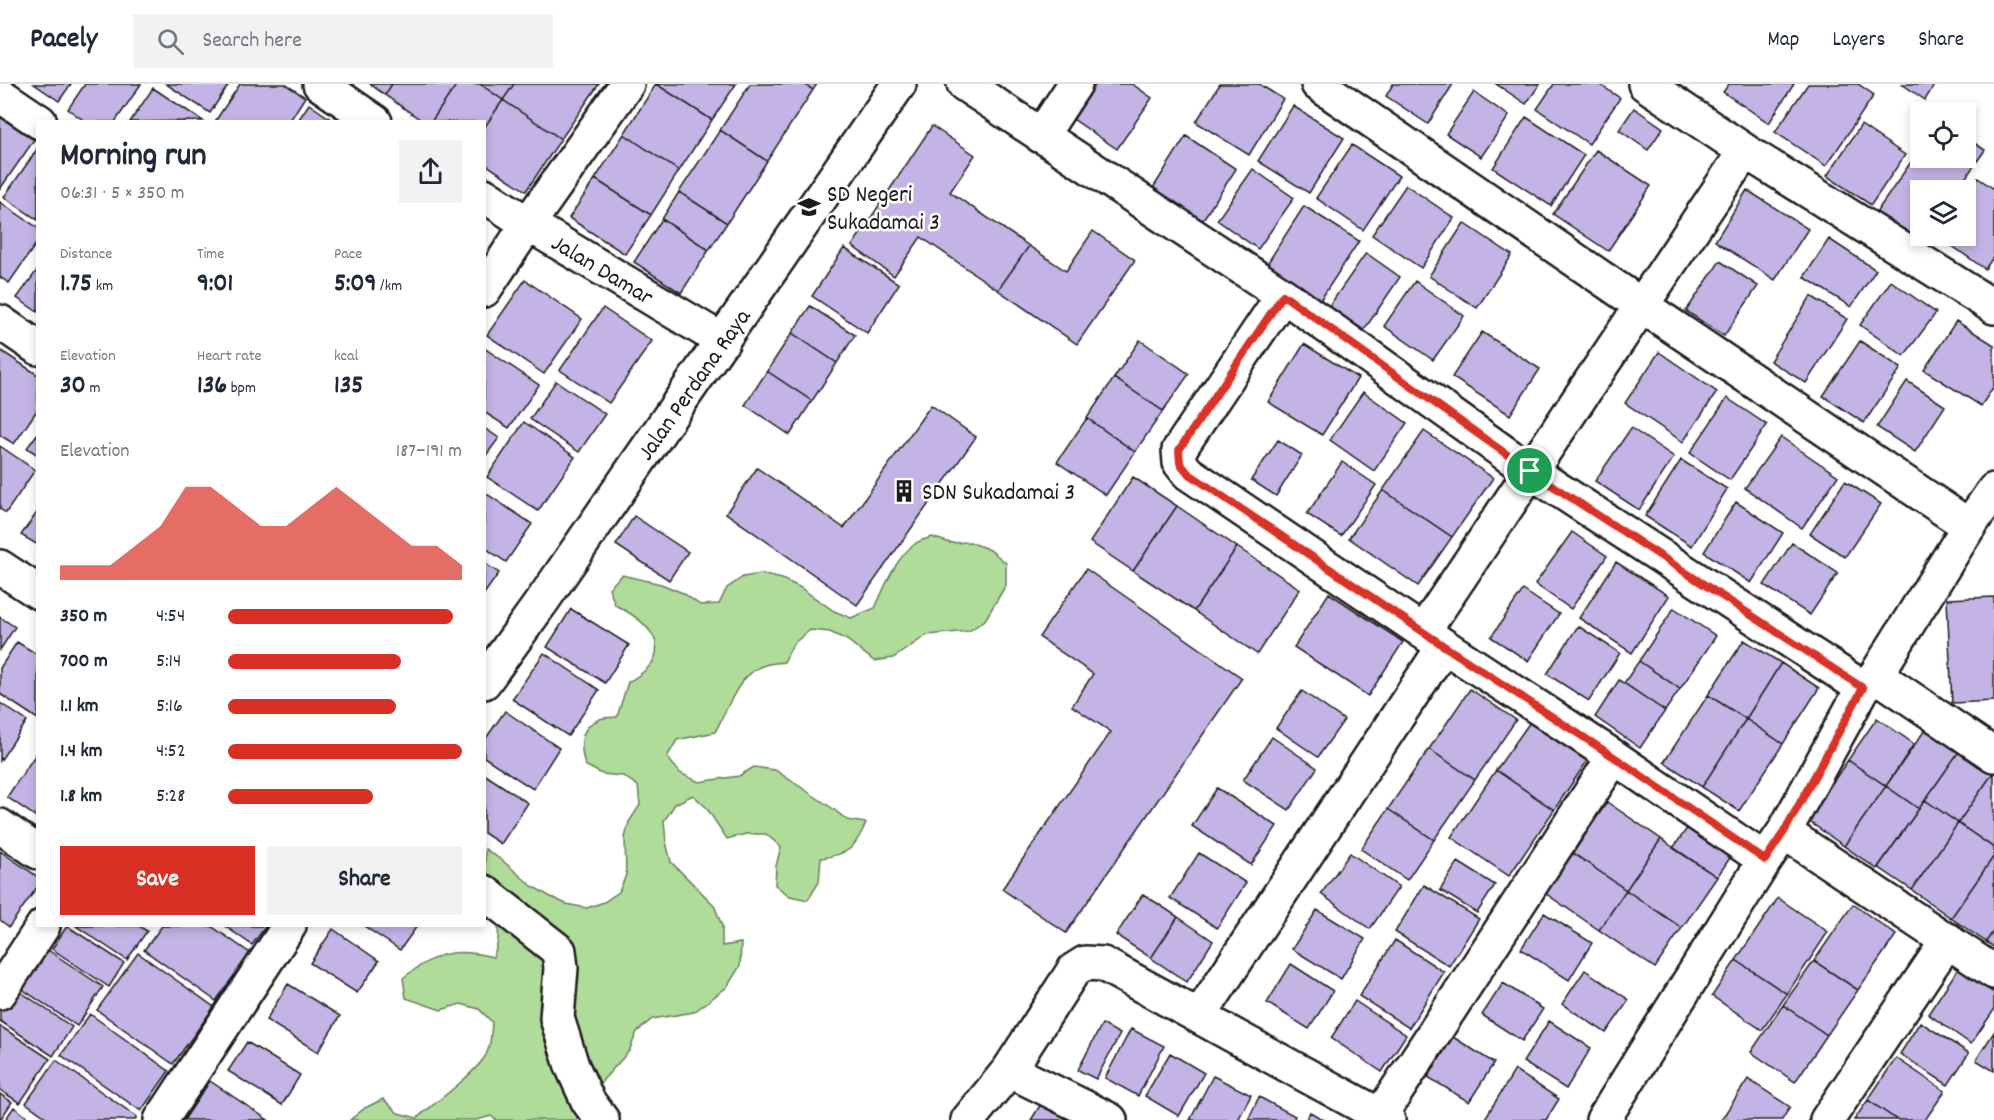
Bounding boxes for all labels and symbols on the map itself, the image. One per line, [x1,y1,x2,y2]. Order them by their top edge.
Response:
place label: SD Negeri Sukadamai 3 [827,179,940,241]
school or university icon: SD Negeri Sukadamai 3 [796,194,822,220]
street label: Jalan Damar [544,228,659,316]
street label: Jalan Perdana Raya [630,302,761,468]
pin [1504,445,1555,496]
place label: SDN Sukadamai 3 [922,477,1075,511]
building icon: SDN Sukadamai 3 [891,478,917,504]

